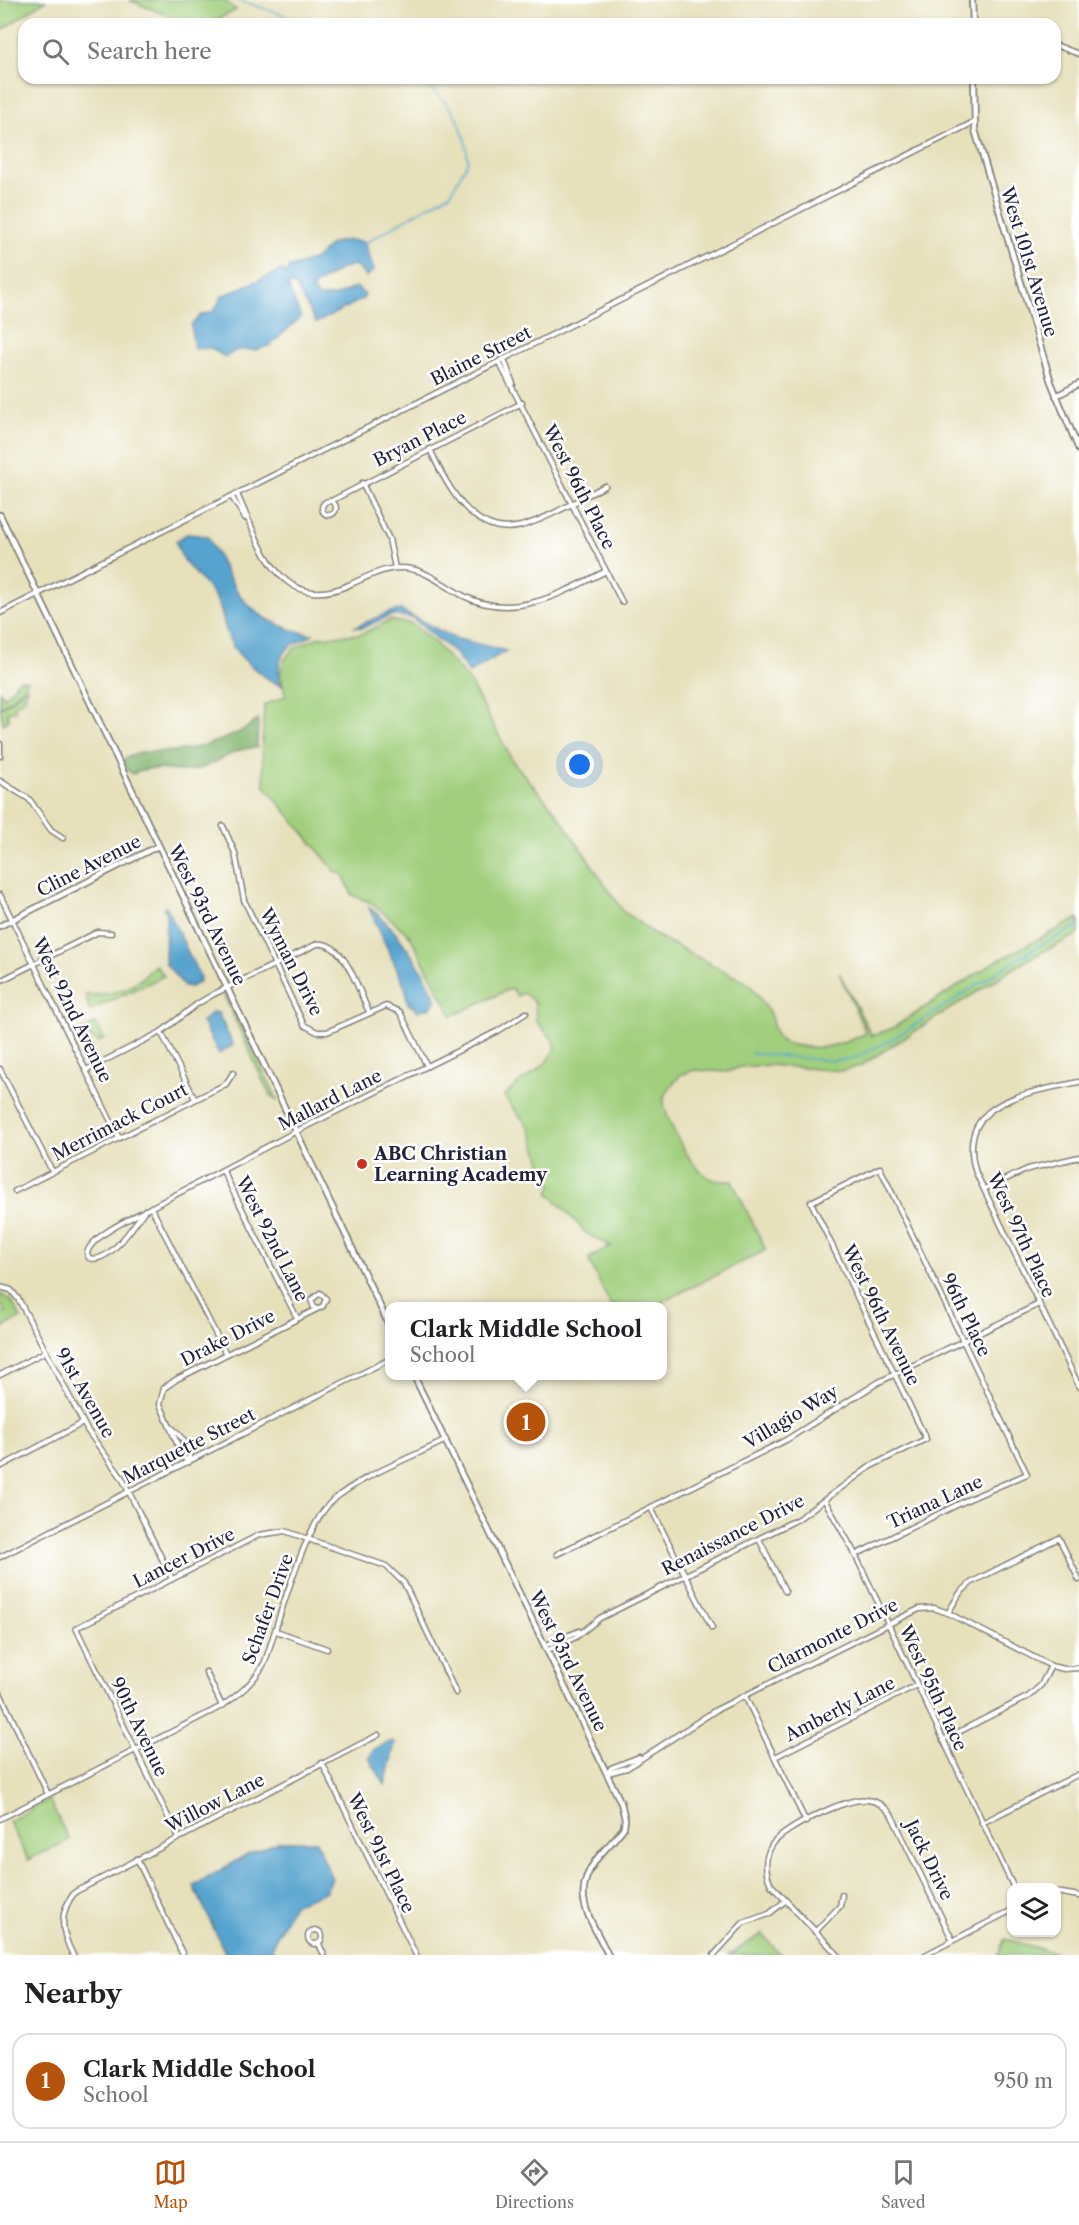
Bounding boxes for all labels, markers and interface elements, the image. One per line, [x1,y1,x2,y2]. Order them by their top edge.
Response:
search box [18,18,1061,84]
icon: search [39,35,72,68]
text: Search here [87,38,212,65]
street label: West 101st Avenue [995,183,1062,340]
street label: Blaine Street [427,321,536,391]
street label: Bryan Place [370,406,470,472]
street label: West 96th Place [538,420,620,553]
your location [565,750,594,779]
street label: Cline Avenue [33,830,145,902]
street label: West 93rd Avenue [163,840,251,989]
street label: Wyman Drive [254,904,328,1020]
street label: West 92nd Avenue [27,933,117,1086]
street label: Mallard Lane [274,1064,386,1136]
street label: Merrimack Court [49,1078,192,1166]
place label: ABC Christian Learning Academy [373,1143,548,1186]
marker: ABC Christian Learning Academy [355,1157,369,1171]
street label: West 97th Place [982,1168,1060,1301]
street label: West 92nd Lane [230,1172,313,1305]
street label: West 96th Avenue [837,1240,925,1389]
street label: 96th Place [936,1270,996,1360]
popup [385,1302,667,1380]
street label: Drake Drive [177,1305,279,1371]
text: Clark Middle School [410,1316,642,1343]
text: School [410,1343,475,1367]
street label: 91st Avenue [50,1344,120,1442]
street label: Villagio Way [739,1380,843,1454]
pin: 1 [506,1400,546,1444]
street label: Marquette Street [119,1403,259,1489]
street label: Triana Lane [884,1470,986,1534]
street label: Renaissance Drive [658,1490,808,1580]
street label: Lancer Drive [130,1523,238,1593]
street label: Schafer Drive [238,1551,298,1667]
street label: West 93rd Avenue [524,1586,612,1735]
street label: Clarmonte Drive [764,1594,902,1678]
street label: West 95th Place [894,1621,972,1754]
street label: Amberly Lane [780,1672,899,1747]
street label: 90th Avenue [106,1674,172,1780]
street label: Willow Lane [161,1769,268,1838]
street label: West 91st Place [342,1789,419,1916]
street label: Jack Drive [899,1814,958,1904]
map controls [1007,1883,1061,1937]
button: layers [1007,1883,1061,1937]
text: Nearby [24,1978,122,2010]
text: Clark Middle School [83,2056,315,2083]
text: 1 [41,2069,50,2093]
text: 950 m [994,2069,1053,2093]
text: School [83,2083,148,2107]
tab: Map [154,2156,188,2212]
tab: Directions [495,2156,574,2212]
tab: Saved [881,2156,925,2212]

